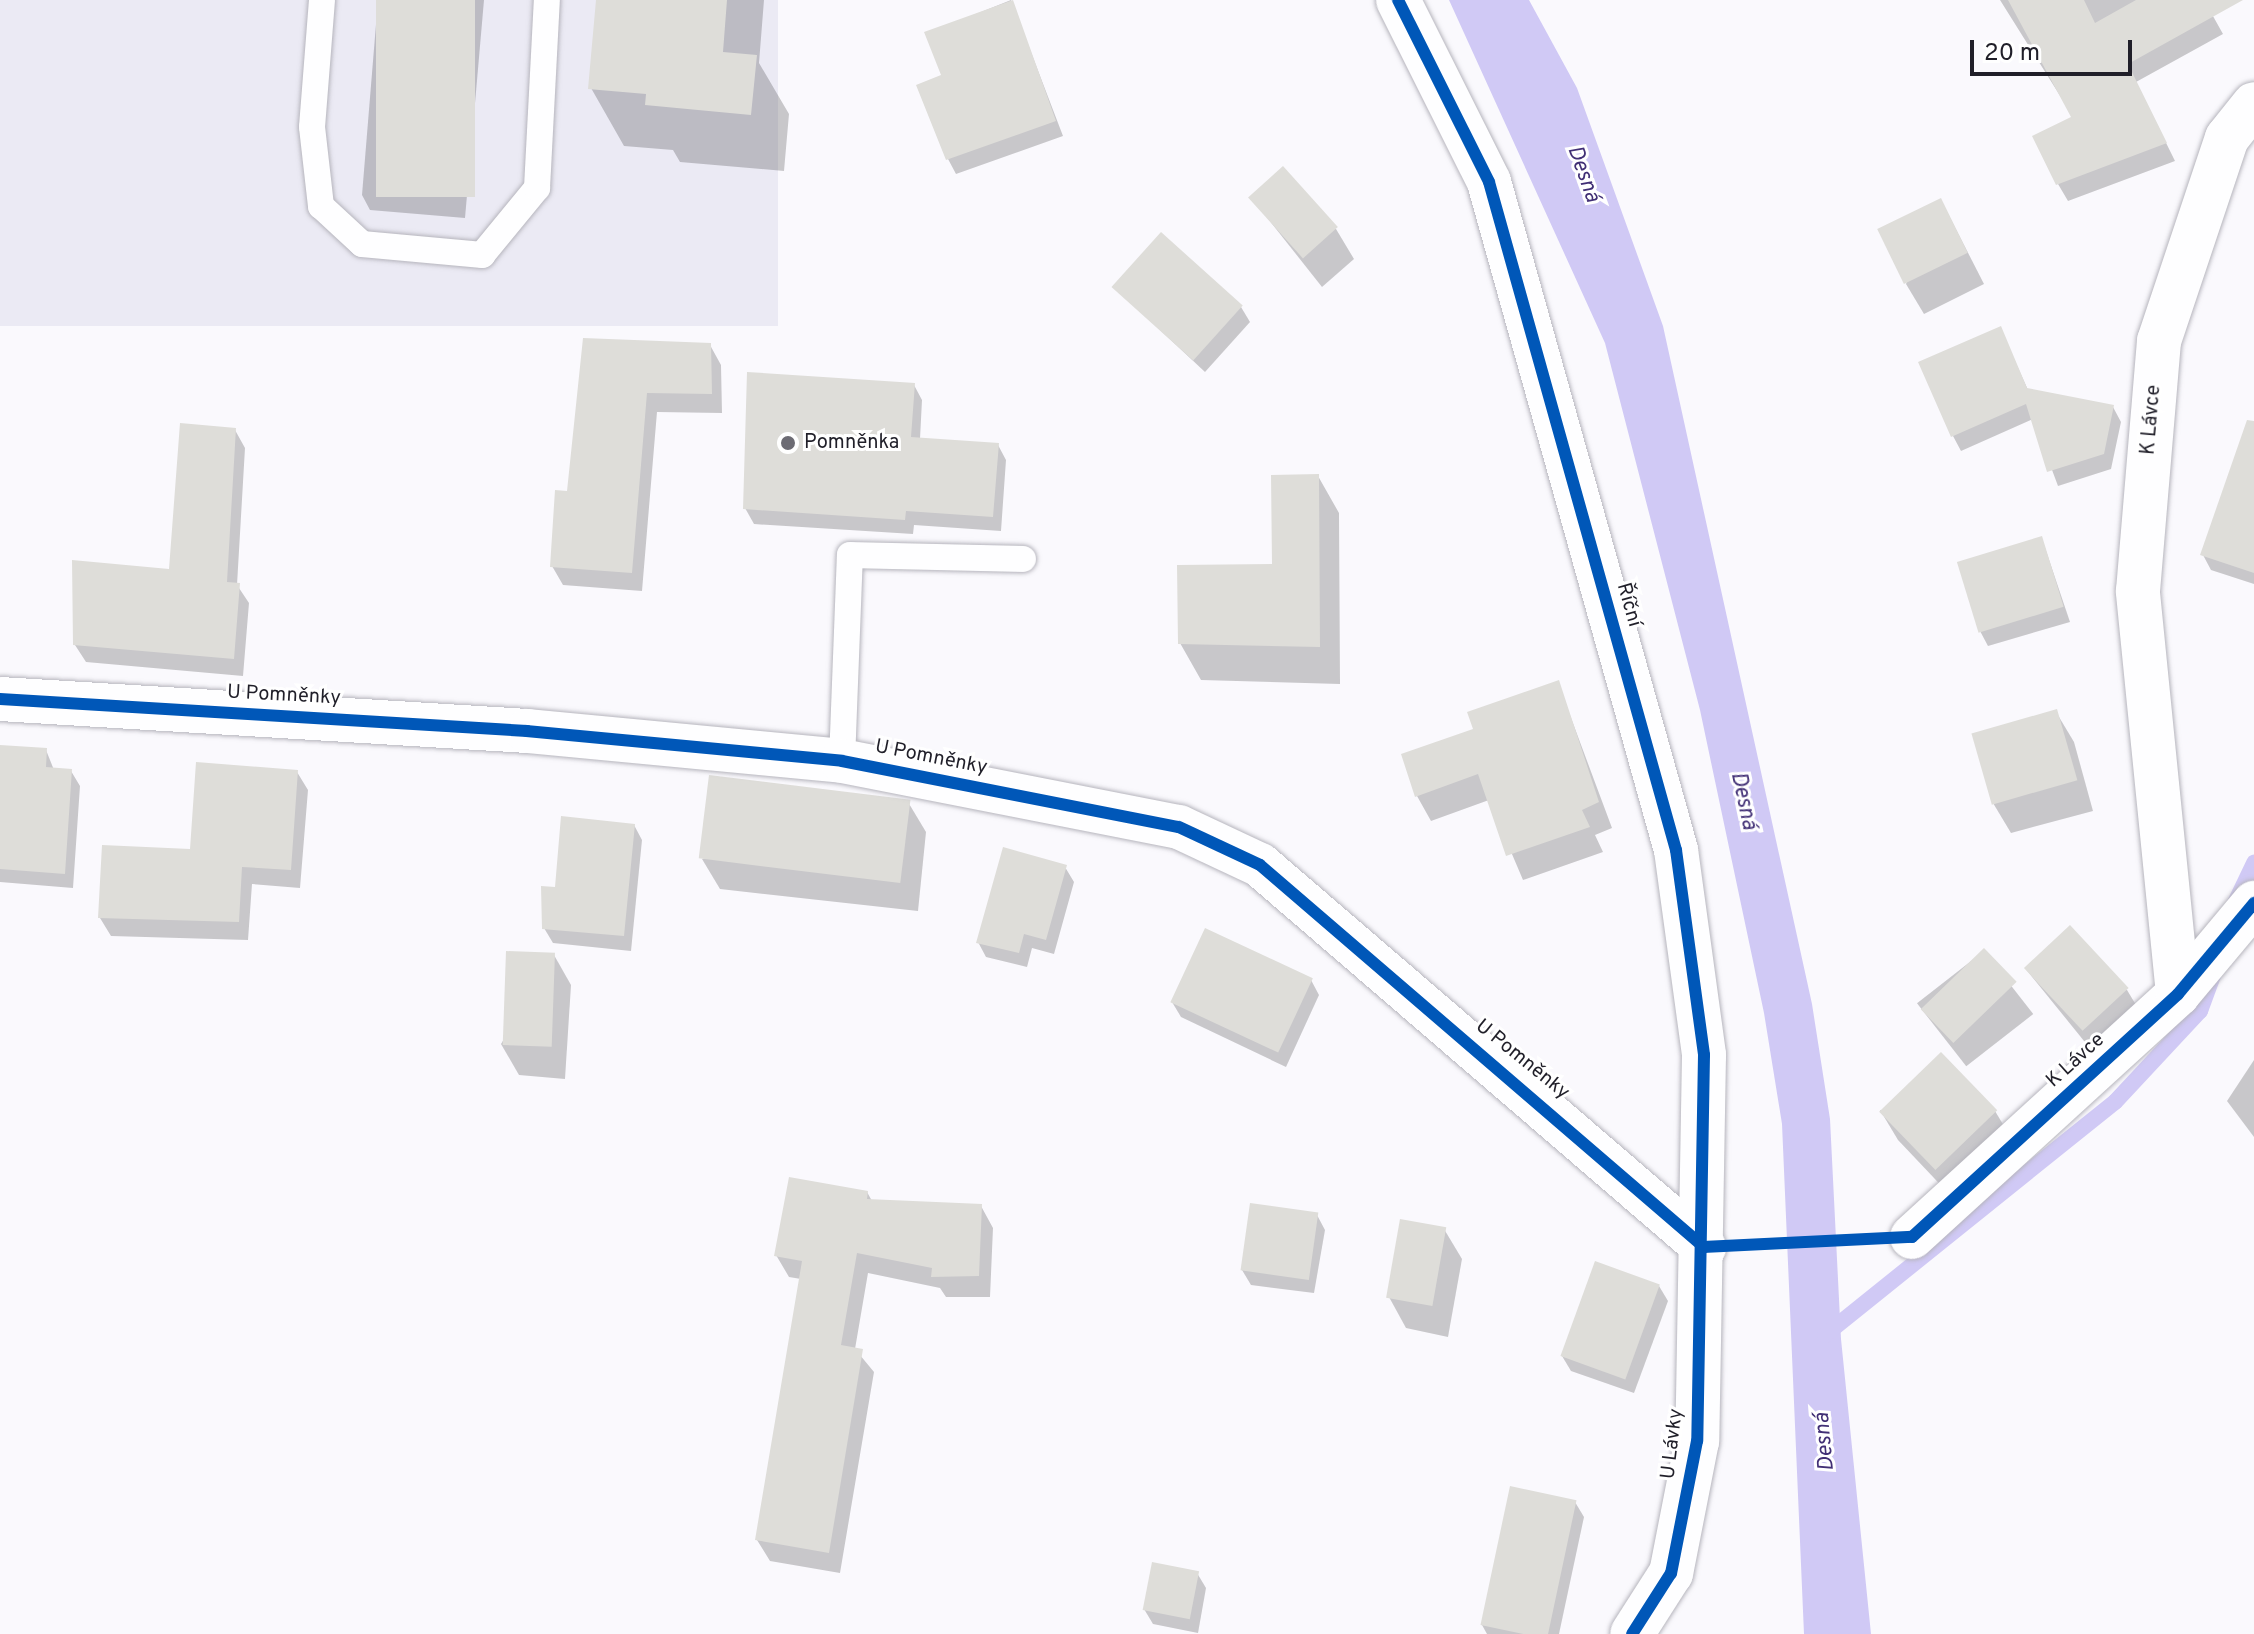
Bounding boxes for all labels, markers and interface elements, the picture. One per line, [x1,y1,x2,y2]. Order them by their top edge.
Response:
scale bar [1974,24,2136,74]
text: 20 m [1984,39,2040,69]
water label: Desná [1561,142,1605,206]
street label: K Lávce [2137,384,2167,456]
place label: Pomněnka [804,431,899,455]
marker: Pomněnka [779,434,797,452]
street label: Říční [1610,580,1646,630]
street label: U Pomněnky [226,681,342,711]
street label: U Pomněnky [873,735,989,781]
water label: Desná [1724,770,1762,832]
street label: U Pomněnky [1470,1015,1574,1105]
street label: K Lávce [2042,1029,2110,1093]
street label: U Lávky [1657,1407,1689,1481]
water label: Desná [1809,1412,1841,1472]

